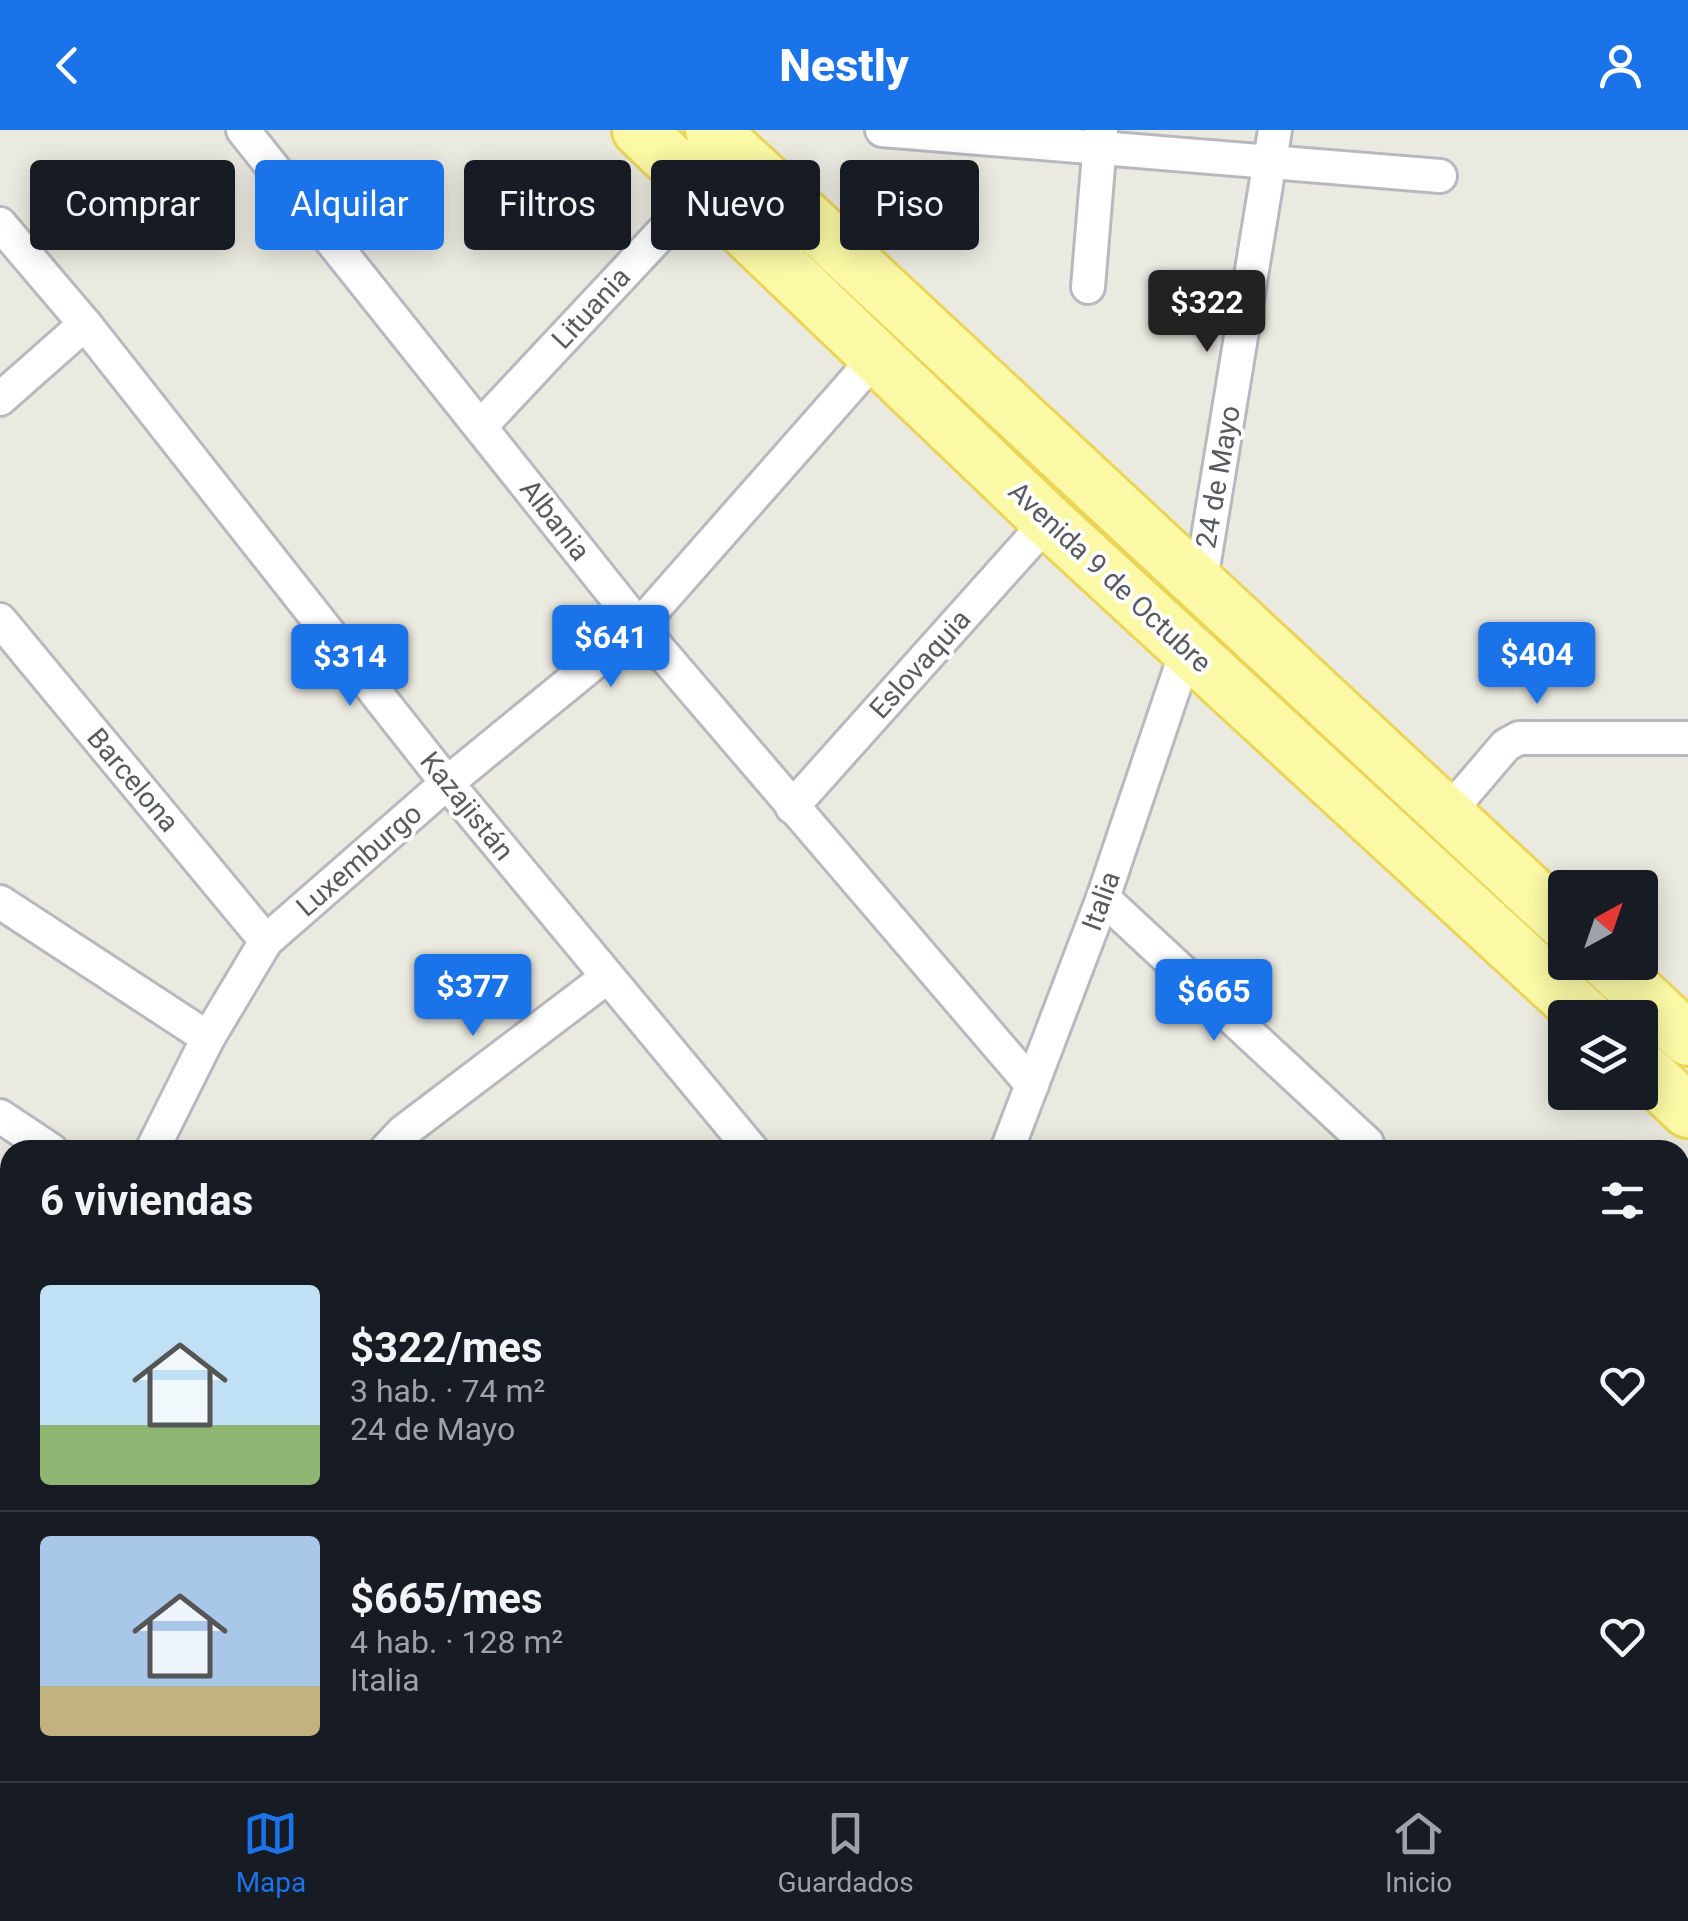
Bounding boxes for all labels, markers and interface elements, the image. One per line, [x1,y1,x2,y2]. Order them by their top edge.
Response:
icon: back [40,38,95,93]
icon: person [1593,38,1648,93]
text: Nestly [779,39,909,92]
chip: Comprar [30,160,235,250]
chip: Alquilar [255,160,444,250]
chip: Filtros [464,160,631,250]
chip: Nuevo [651,160,820,250]
chip: Piso [840,160,979,250]
street label: Lituania [545,260,637,356]
pin: $322 [1148,270,1266,355]
text: $322 [1170,283,1244,321]
street label: 24 de Mayo [1189,403,1247,551]
street label: Albania [513,473,597,567]
street label: Avenida 9 de Octubre [1002,475,1218,679]
street label: Eslovaquia [863,603,977,725]
pin: $641 [552,605,670,690]
text: $641 [574,618,648,656]
pin: $404 [1478,622,1596,707]
pin: $314 [291,624,409,709]
text: $404 [1500,635,1574,673]
text: $314 [313,637,387,675]
street label: Barcelona [80,722,186,838]
street label: Kazajistán [413,745,521,867]
street label: Luxemburgo [290,797,428,923]
street label: Italia [1075,867,1127,935]
north arrow [1548,870,1658,980]
map controls [1548,870,1658,1110]
pin: $377 [414,954,532,1039]
pin: $665 [1155,959,1273,1044]
text: $377 [436,967,510,1005]
text: $665 [1177,972,1251,1010]
button: layers [1548,1000,1658,1110]
icon: filters [1595,1173,1650,1228]
text: 6 viviendas [40,1176,253,1225]
text: $322/mes [350,1323,543,1372]
icon: home [120,1325,240,1445]
icon: heart [1595,1358,1650,1413]
text: 3 hab. · 74 m² [350,1372,545,1410]
text: 24 de Mayo [350,1410,515,1448]
text: $665/mes [350,1574,543,1623]
icon: home [120,1576,240,1696]
icon: heart [1595,1609,1650,1664]
text: 4 hab. · 128 m² [350,1623,563,1661]
text: Italia [350,1661,420,1699]
tab: Mapa [236,1806,306,1899]
tab: Guardados [778,1806,914,1899]
tab: Inicio [1385,1806,1452,1899]

